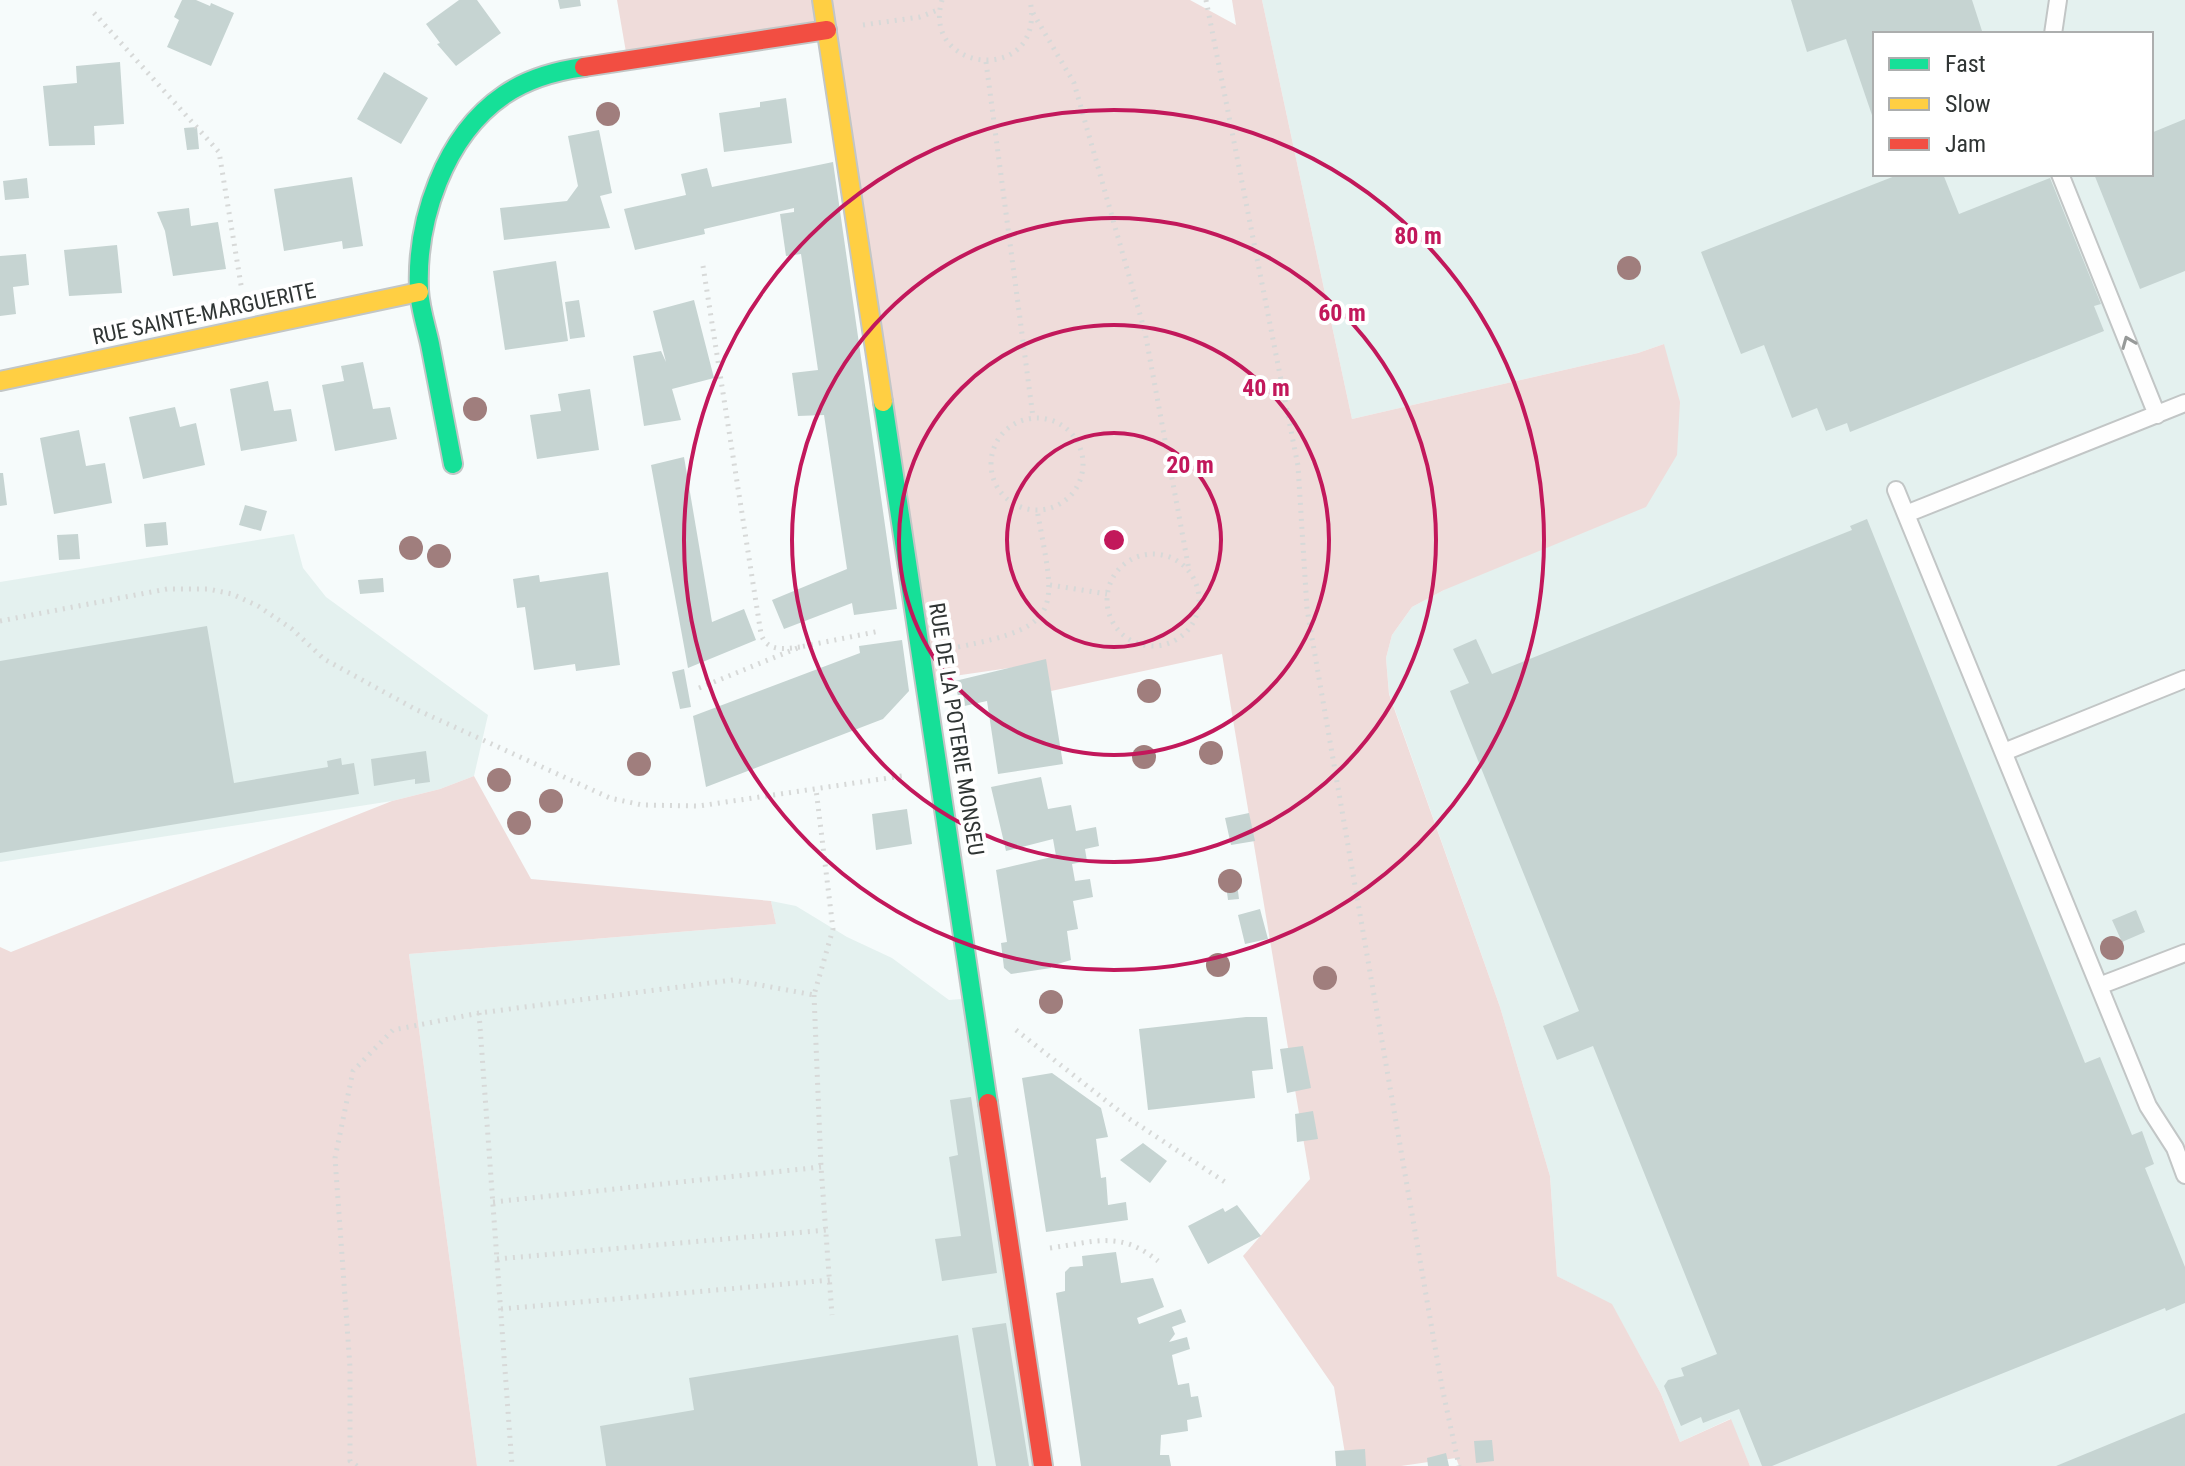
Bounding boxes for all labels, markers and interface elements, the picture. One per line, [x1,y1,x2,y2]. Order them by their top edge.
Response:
legend [1873,32,2153,176]
text: Fast [1945,50,1986,78]
text: Slow [1945,90,1991,118]
text: Jam [1945,130,1986,158]
text: 80 m [1394,222,1442,250]
street label: RUE SAINTE-MARGUERITE [90,278,318,349]
text: 60 m [1318,299,1366,327]
one-way arrow [2121,336,2137,350]
text: 40 m [1242,374,1290,402]
text: 20 m [1166,451,1214,479]
centre of rings [1100,526,1128,554]
street label: RUE DE LA POTERIE MONSEU [924,601,989,857]

